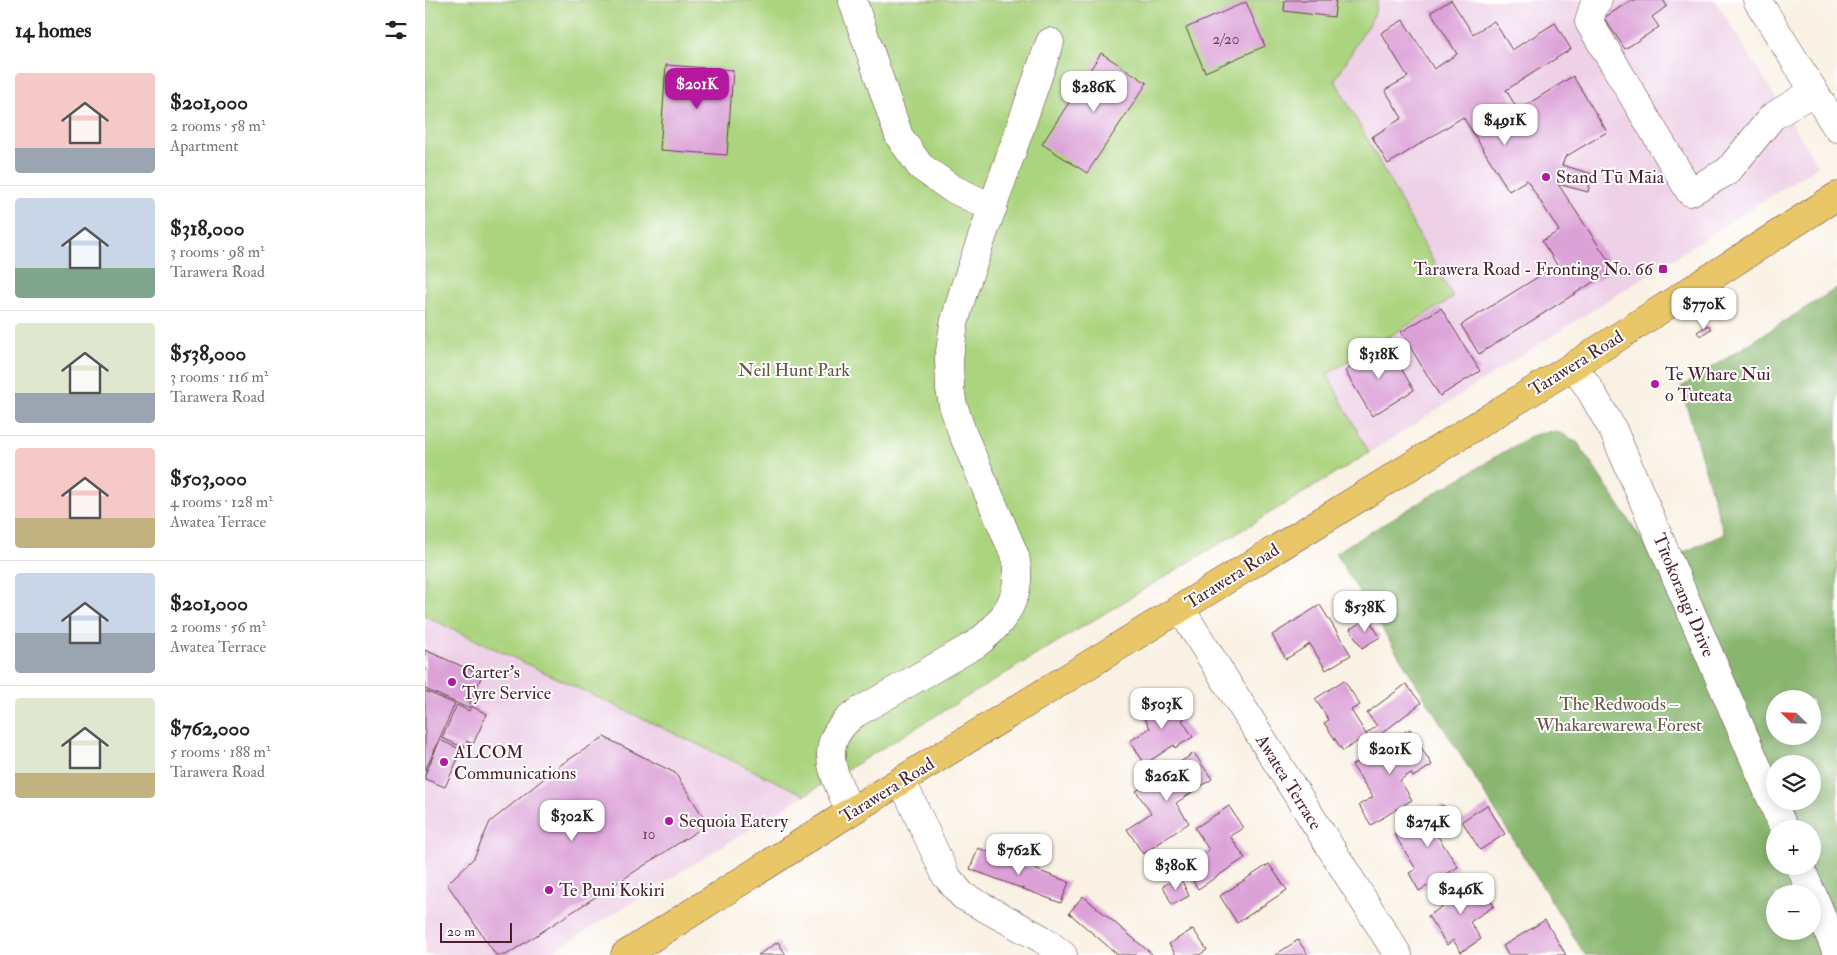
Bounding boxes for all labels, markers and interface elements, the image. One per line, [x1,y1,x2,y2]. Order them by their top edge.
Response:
icon: filters [382,16,410,44]
text: 14 homes [15,17,92,44]
house number: 2/20 [1213,30,1239,49]
pin: $201K [662,68,732,110]
pin: $286K [1059,70,1129,113]
text: $201K [676,74,718,94]
text: $286K [1072,77,1116,97]
text: $201,000 [170,89,248,116]
icon: home [55,93,115,153]
pin: $491K [1470,104,1540,146]
text: $491K [1484,110,1526,130]
text: 2 rooms · 58 m² [170,116,265,136]
text: Apartment [170,136,238,156]
place label: Stand Tū Māia [1556,166,1665,189]
marker: Stand Tū Māia [1540,171,1552,183]
text: $318,000 [170,215,245,242]
icon: home [55,218,115,278]
text: 3 rooms · 98 m² [170,242,265,262]
place label: Tarawera Road - Fronting No. 66 [1413,258,1654,281]
text: Tarawera Road [170,262,265,282]
marker: Tarawera Road - Fronting No. 66 [1657,263,1669,275]
pin: $770K [1669,288,1739,330]
text: $770K [1682,294,1726,314]
street label: Tarawera Road [1525,325,1628,401]
pin: $318K [1344,338,1414,380]
text: $538,000 [170,340,246,367]
icon: home [55,343,115,403]
text: $318K [1359,344,1399,364]
park label: Neil Hunt Park [738,359,850,382]
place label: Te Whare Nui o Tuteata [1665,363,1771,407]
text: 3 rooms · 116 m² [170,367,268,387]
marker: Te Whare Nui o Tuteata [1649,378,1661,390]
text: Tarawera Road [170,387,265,407]
text: $503,000 [170,465,247,492]
icon: home [55,468,115,528]
text: 4 rooms · 128 m² [170,492,273,512]
text: Awatea Terrace [170,512,266,532]
street label: Tītokorangi Drive [1647,530,1720,661]
street label: Tarawera Road [1181,538,1284,614]
text: $201,000 [170,590,248,617]
pin: $538K [1330,590,1400,633]
icon: home [55,593,115,653]
text: $538K [1345,597,1385,617]
text: 2 rooms · 56 m² [170,617,266,637]
text: Awatea Terrace [170,637,266,657]
place label: Carter's Tyre Service [462,661,552,705]
marker: Carter's Tyre Service [446,676,458,688]
pin: $503K [1127,688,1197,730]
north arrow [1766,690,1821,745]
map controls [1766,690,1821,940]
park label: The Redwoods – Whakarewarewa Forest [1535,693,1702,737]
text: $503K [1141,694,1183,714]
text: $762,000 [170,715,250,742]
icon: home [55,718,115,778]
street label: Awatea Terrace [1250,729,1327,835]
pin: $201K [1355,732,1425,775]
text: $201K [1369,739,1411,759]
place label: ALCOM Communications [453,741,576,785]
text: 5 rooms · 188 m² [170,742,271,762]
street label: Tarawera Road [836,752,939,828]
button: layers [1766,755,1821,810]
marker: ALCOM Communications [438,756,450,768]
pin: $262K [1132,760,1202,802]
text: Tarawera Road [170,762,265,782]
text: $262K [1145,766,1189,786]
pin: $302K [537,800,607,842]
text: $302K [551,806,593,826]
pin: $274K [1393,806,1463,848]
place label: Sequoia Eatery [679,810,789,833]
text: $274K [1406,812,1450,832]
marker: Sequoia Eatery [663,815,675,827]
button: + [1766,820,1821,875]
house number: 10 [643,825,655,844]
pin: $762K [984,834,1054,876]
text: $762K [997,840,1041,860]
pin: $380K [1141,848,1211,891]
text: $380K [1155,855,1197,875]
pin: $246K [1426,872,1496,915]
place label: Te Puni Kokiri [559,879,665,902]
text: $246K [1438,879,1484,899]
marker: Te Puni Kokiri [543,884,555,896]
button: − [1766,885,1821,940]
scale bar [440,920,513,943]
text: 20 m [447,923,475,940]

